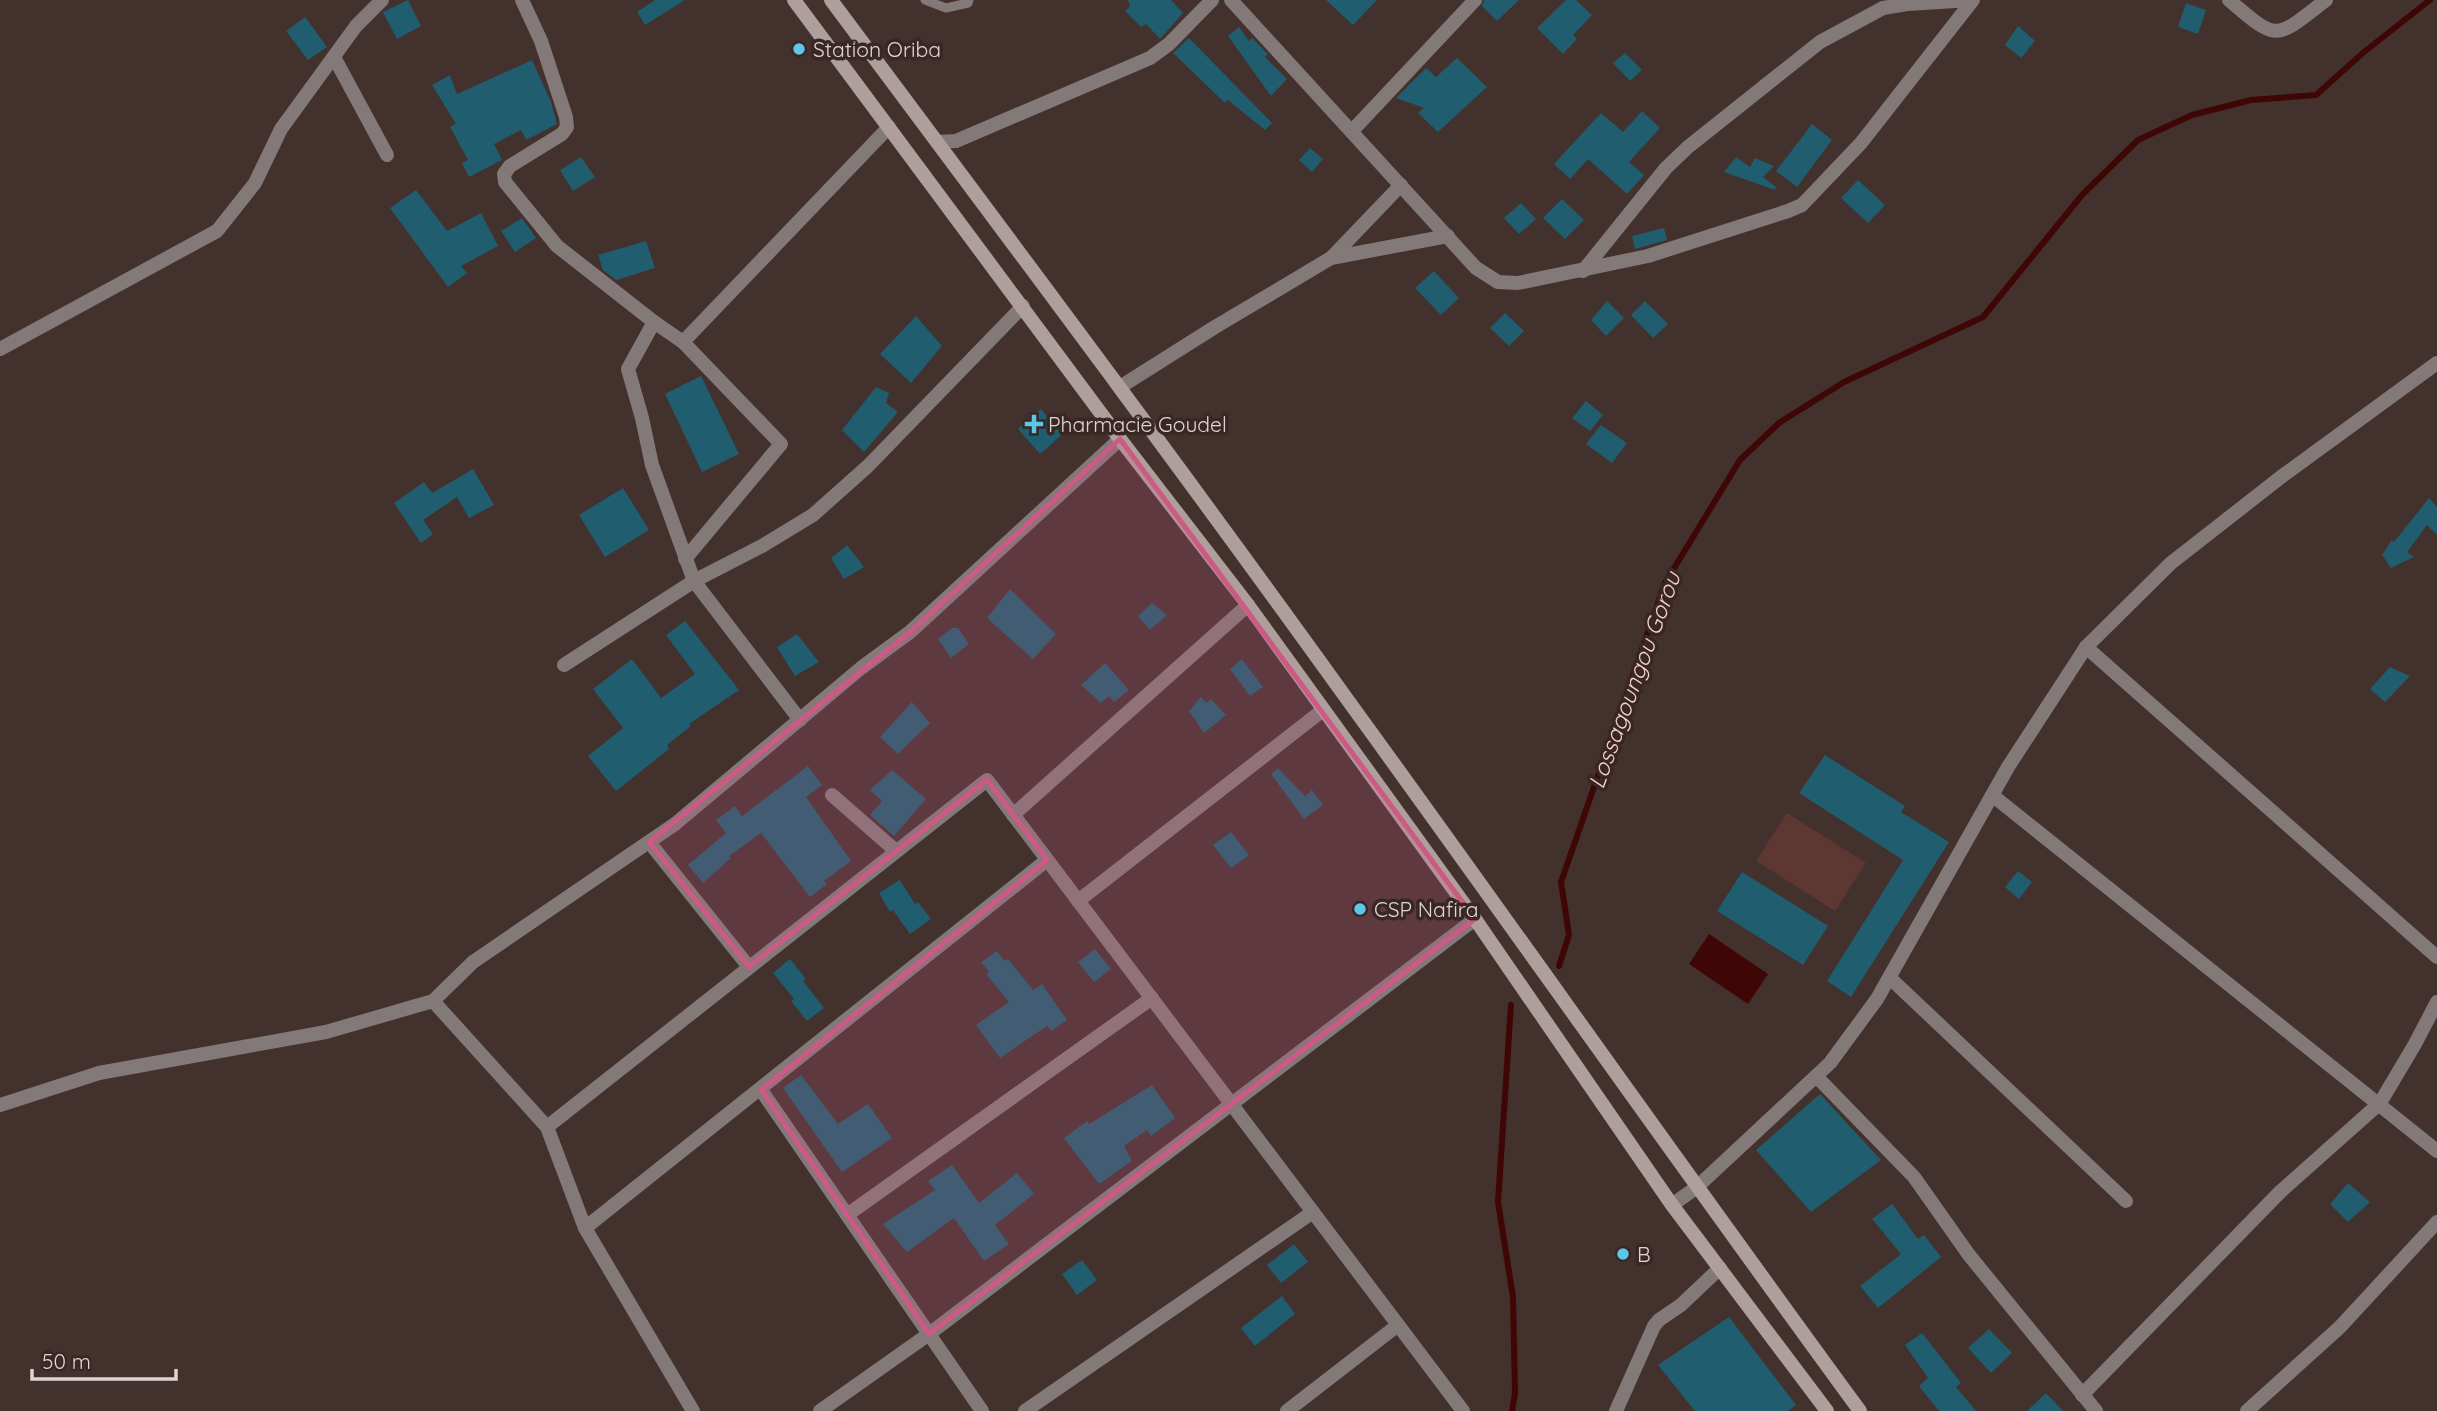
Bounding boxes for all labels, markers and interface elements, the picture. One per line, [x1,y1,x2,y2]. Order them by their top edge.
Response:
place label: Station Oriba [813,36,941,62]
marker: Station Oriba [791,41,807,57]
place label: Pharmacie Goudel [1048,411,1227,437]
marker: Pharmacie Goudel [1026,416,1042,432]
water label: Lossagoungou Gorou [1581,566,1687,792]
place label: CSP Nafira [1374,896,1478,922]
marker: CSP Nafira [1352,901,1368,917]
place label: B [1637,1241,1651,1267]
marker: B [1615,1246,1631,1262]
scale bar [32,1338,175,1382]
text: 50 m [42,1348,91,1374]

